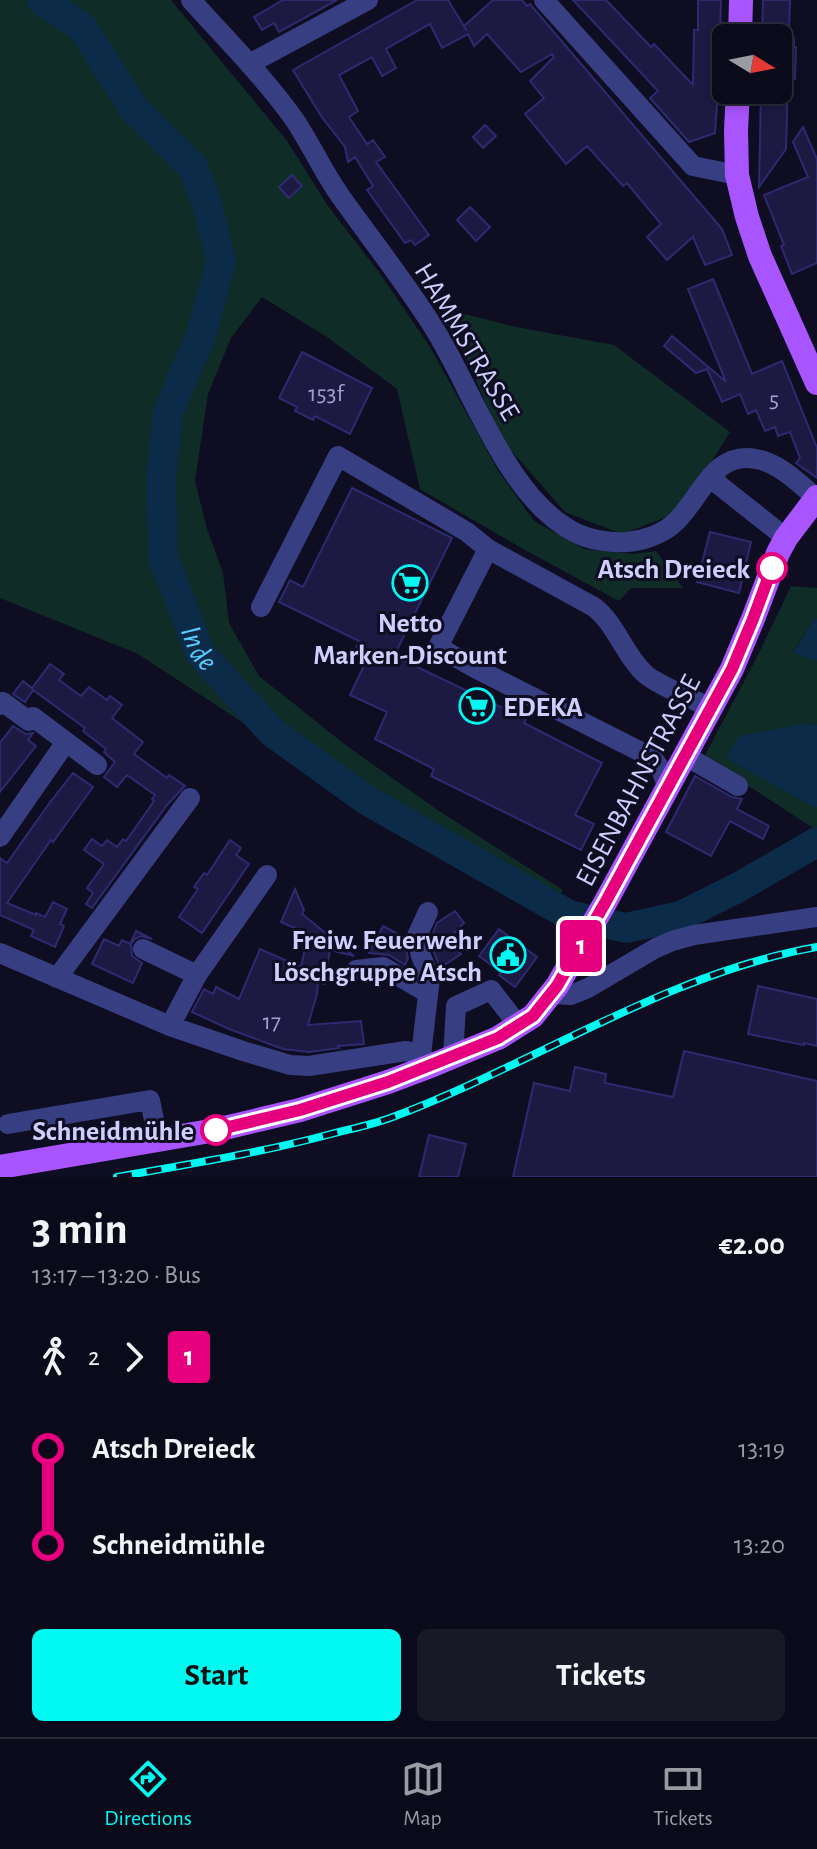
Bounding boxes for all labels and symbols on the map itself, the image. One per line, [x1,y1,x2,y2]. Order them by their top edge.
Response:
north arrow [712,24,792,104]
street label: HAMMSTRASSE [409,259,524,425]
house number: 153f [308,382,345,406]
house number: 5 [769,388,779,412]
marker: Atsch Dreieck [757,553,787,583]
place label: Atsch Dreieck [597,556,750,584]
supermarket icon: Netto Marken-Discount [391,564,429,602]
place label: Netto Marken-Discount [313,610,507,670]
water label: Inde [175,622,222,677]
street label: EISENBAHNSTRASSE [571,671,706,891]
supermarket icon: EDEKA [458,687,496,725]
place label: EDEKA [503,694,583,722]
line badge: 1 [555,920,607,972]
place label: Freiw. Feuerwehr Löschgruppe Atsch [273,927,482,987]
public building icon: Freiw. Feuerwehr Löschgruppe Atsch [489,936,527,974]
house number: 17 [263,1010,281,1034]
marker: Schneidmühle [201,1115,231,1145]
place label: Schneidmühle [32,1118,194,1146]

